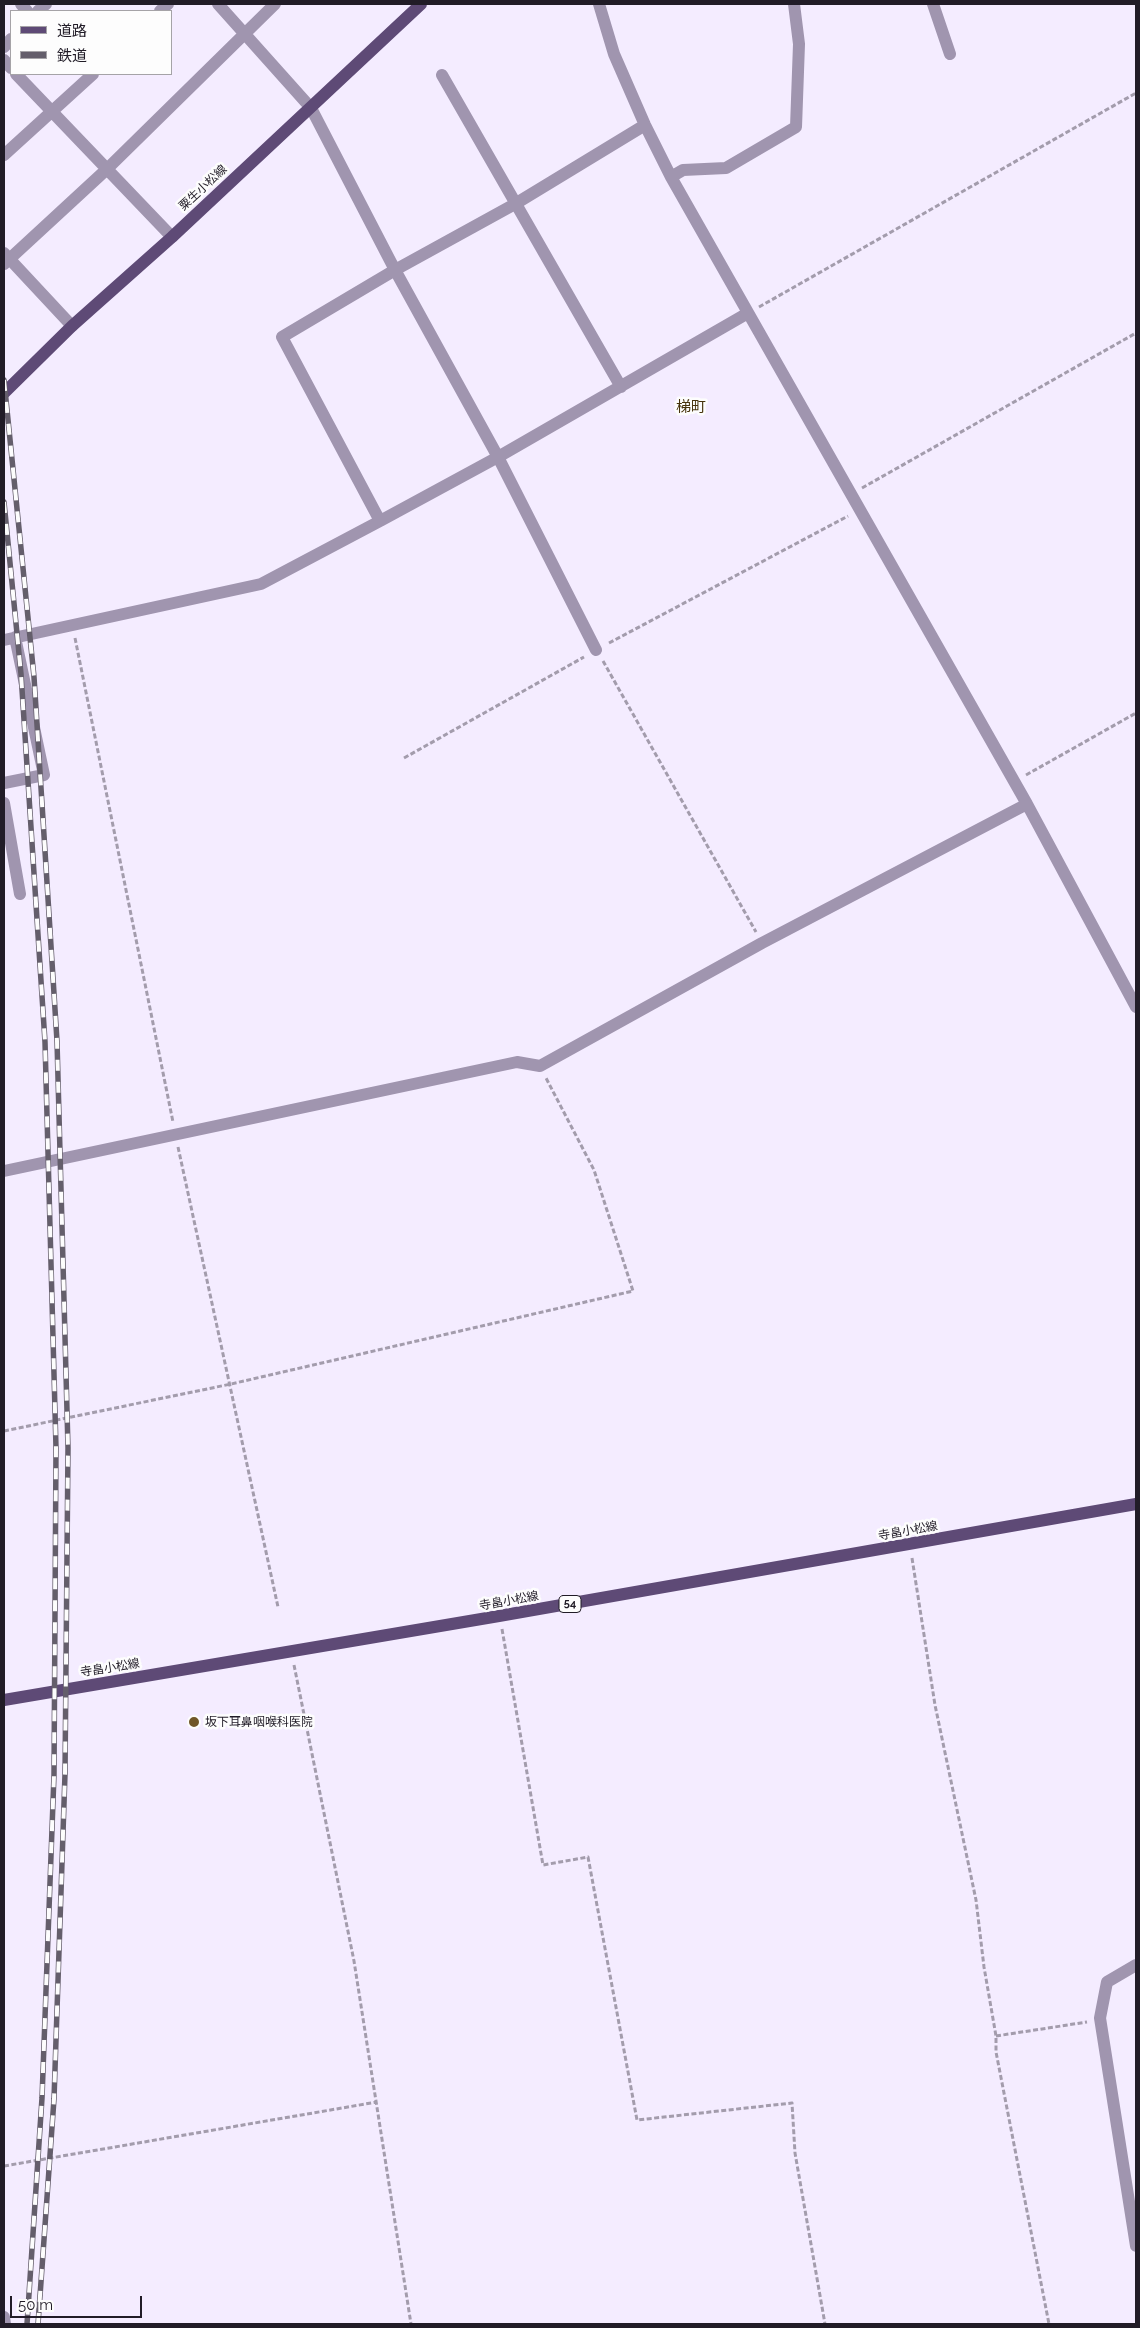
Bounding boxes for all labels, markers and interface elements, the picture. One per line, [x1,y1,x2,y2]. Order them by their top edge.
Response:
legend [10,10,172,75]
text: 道路 [57,22,87,40]
text: 鉄道 [57,47,87,65]
street label: 粟生小松線 [176,162,230,214]
district label: 梯町 [676,398,706,416]
street label: 寺畠小松線 [877,1519,939,1543]
street label: 寺畠小松線 [478,1589,540,1613]
road number: 54 [559,1596,581,1612]
street label: 寺畠小松線 [79,1656,141,1680]
marker: 坂下耳鼻咽喉科医院 [187,1715,201,1729]
place label: 坂下耳鼻咽喉科医院 [205,1715,313,1729]
scale bar [12,2286,145,2318]
text: 50 m [18,2296,53,2314]

